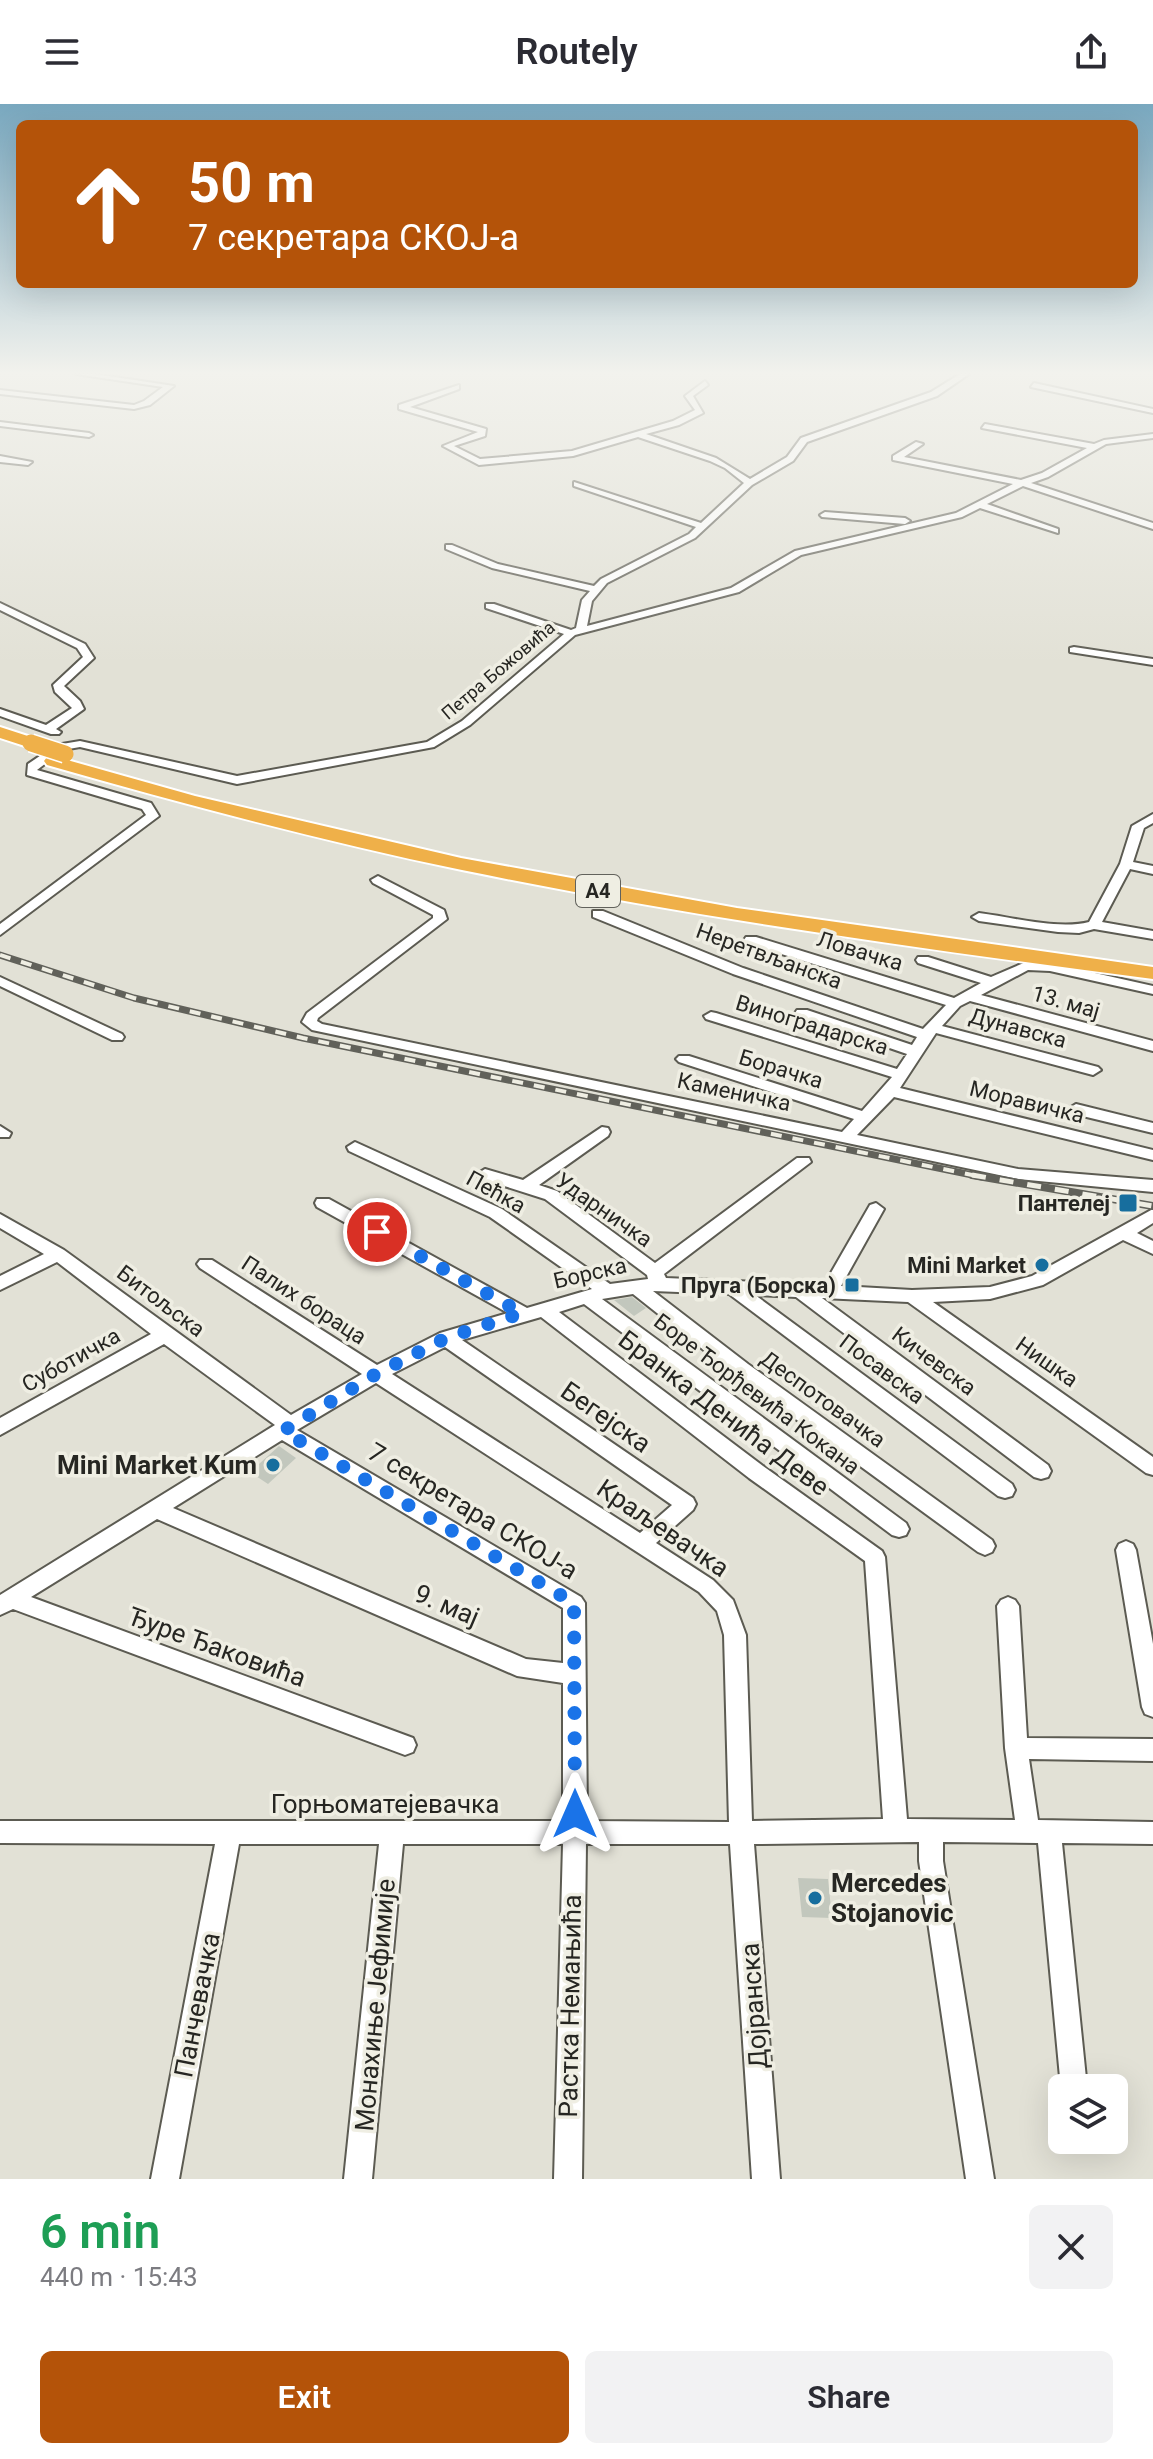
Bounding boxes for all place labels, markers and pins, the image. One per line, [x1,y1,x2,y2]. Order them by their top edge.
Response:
place label: Пантелеј [1018,1191,1110,1216]
marker: Пантелеј [1117,1192,1139,1214]
pin [343,1198,411,1266]
place label: Mini Market [907,1253,1027,1278]
marker: Mini Market [1033,1256,1051,1274]
place label: Пруга (Борска) [681,1273,836,1298]
marker: Пруга (Борска) [843,1276,861,1294]
place label: Mini Market Kum [57,1450,257,1480]
marker: Mini Market Kum [264,1456,282,1474]
place label: Mercedes Stojanovic [831,1868,953,1928]
marker: Mercedes Stojanovic [806,1889,824,1907]

